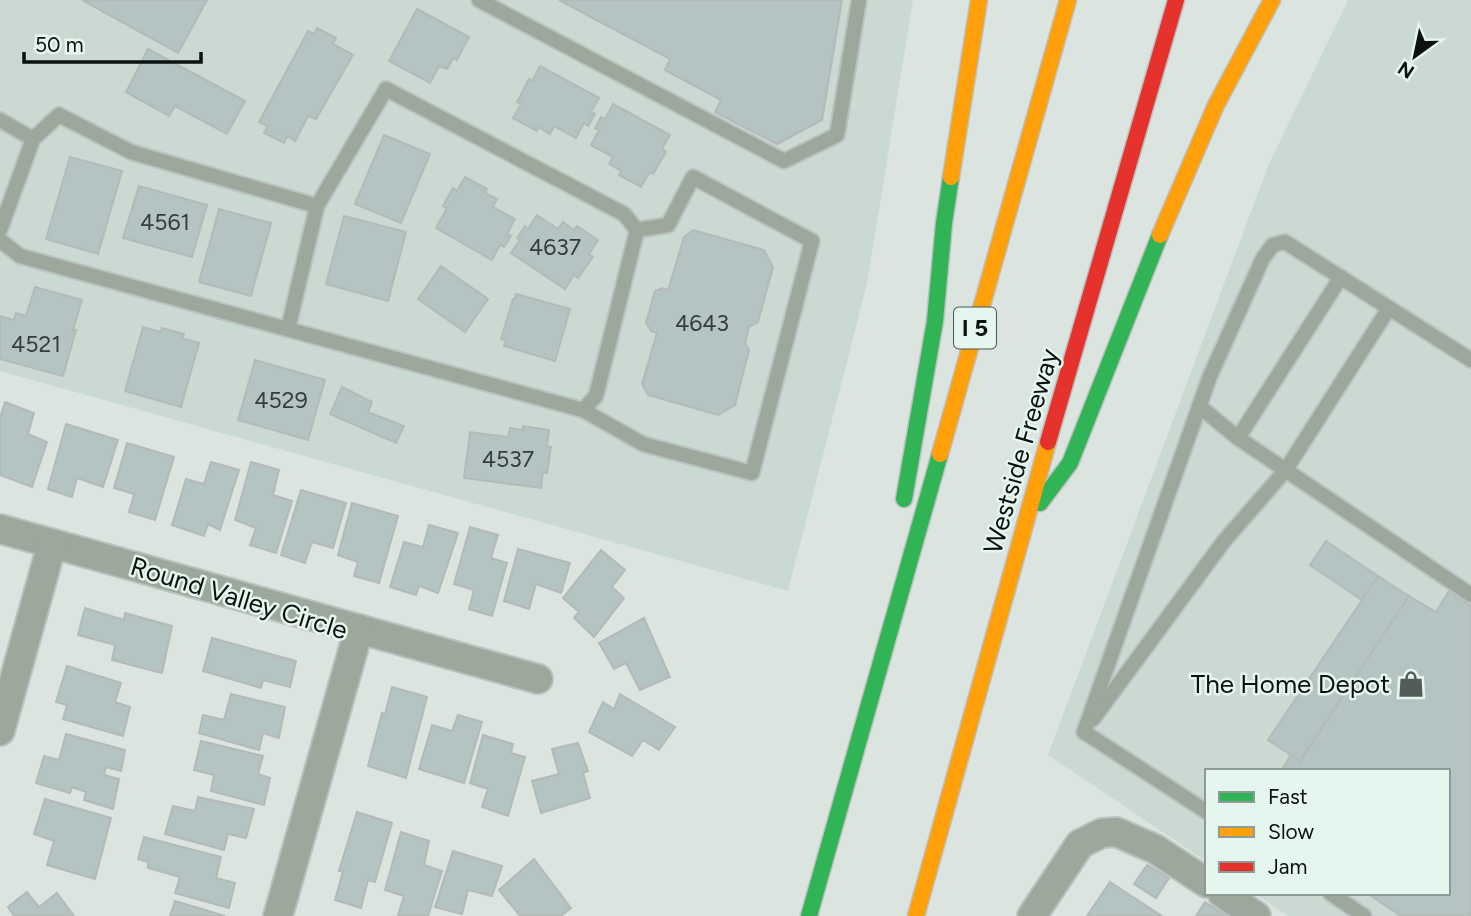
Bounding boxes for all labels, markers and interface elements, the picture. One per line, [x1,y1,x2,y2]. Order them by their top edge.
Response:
scale bar [24,21,201,65]
north arrow [1380,21,1450,91]
text: 50 m [35,32,84,57]
text: N [1394,56,1418,83]
house number: 4561 [140,208,190,236]
house number: 4637 [529,233,581,261]
road number: I 5 [954,307,996,348]
house number: 4643 [675,309,729,337]
house number: 4521 [11,330,61,358]
street label: Westside Freeway [976,345,1066,557]
house number: 4529 [254,386,308,414]
house number: 4537 [482,445,534,473]
street label: Round Valley Circle [127,550,351,646]
place label: The Home Depot [1191,668,1390,700]
shop icon: The Home Depot [1396,669,1426,699]
legend [1205,769,1450,895]
text: Fast [1268,784,1308,809]
text: Slow [1268,819,1314,844]
text: Jam [1268,854,1307,879]

